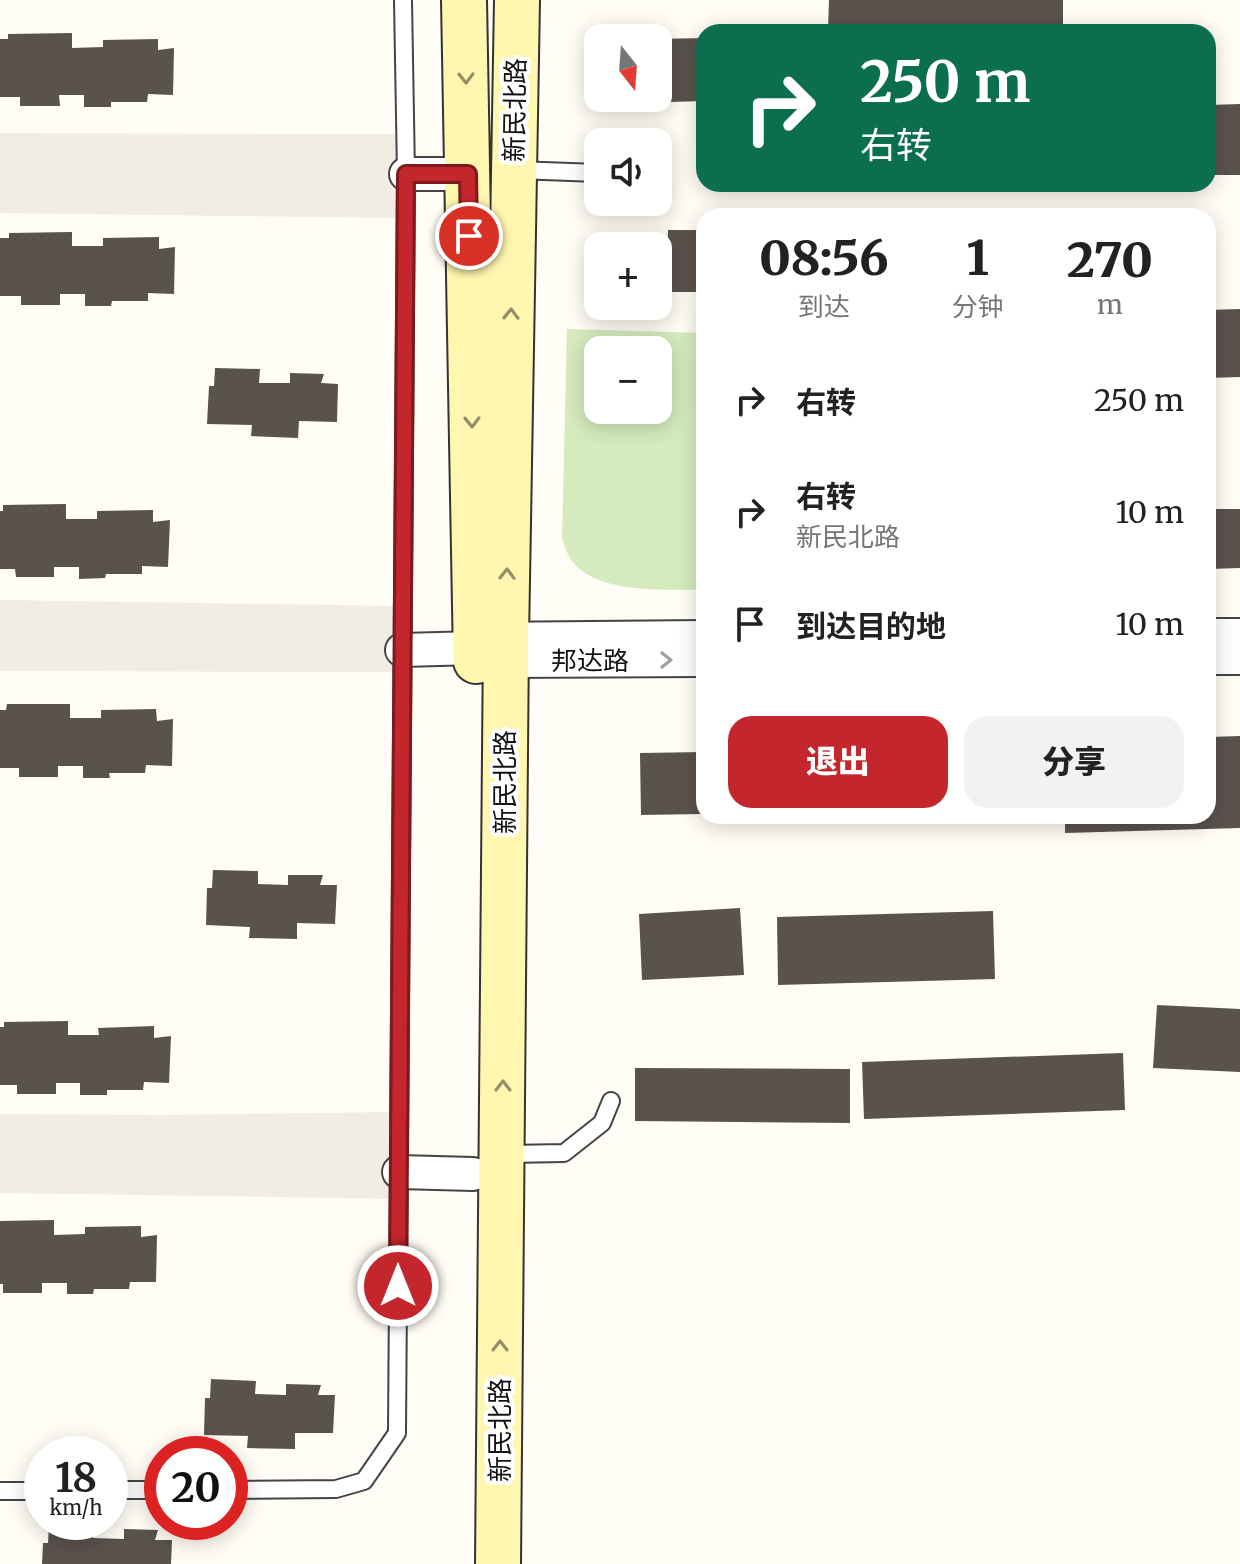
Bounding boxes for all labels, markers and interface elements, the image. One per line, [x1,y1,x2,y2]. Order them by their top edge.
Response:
north arrow [584,24,672,112]
map controls [584,24,672,424]
text: 250 m [860,47,1030,117]
icon: right [728,56,832,160]
street label: 新民北路 [497,58,532,162]
one-way arrow [457,72,475,85]
text: 右转 [860,123,932,168]
button: sound [584,128,672,216]
pin [435,202,503,270]
icon: arrive [447,214,491,258]
text: 08:56 [759,228,889,288]
text: 1 [967,228,989,288]
text: 270 [1067,230,1153,290]
button: + [584,232,672,320]
text: m [1097,288,1123,321]
text: 到达 [798,290,850,323]
text: 分钟 [952,290,1004,323]
one-way arrow [503,307,520,320]
button: − [584,336,672,424]
icon: right [728,378,772,422]
text: 250 m [1094,381,1184,419]
text: 右转 [796,383,856,421]
one-way arrow [463,416,481,429]
text: 右转 [796,477,856,515]
icon: right [728,490,772,534]
text: 10 m [1116,493,1184,531]
text: 新民北路 [796,520,900,553]
one-way arrow [498,567,516,580]
icon: arrive [728,602,772,646]
text: 10 m [1116,605,1184,643]
text: 到达目的地 [796,607,946,645]
street label: 邦达路 [551,644,629,677]
one-way arrow [660,651,673,669]
button: 退出 [728,716,948,808]
button: 分享 [964,716,1184,808]
street label: 新民北路 [488,730,521,834]
one-way arrow [494,1079,511,1092]
position arrow [356,1244,440,1328]
one-way arrow [491,1339,509,1352]
street label: 新民北路 [483,1378,516,1482]
speed limit sign: 20 [144,1436,248,1540]
text: 18 [55,1453,97,1503]
text: km/h [50,1495,102,1520]

